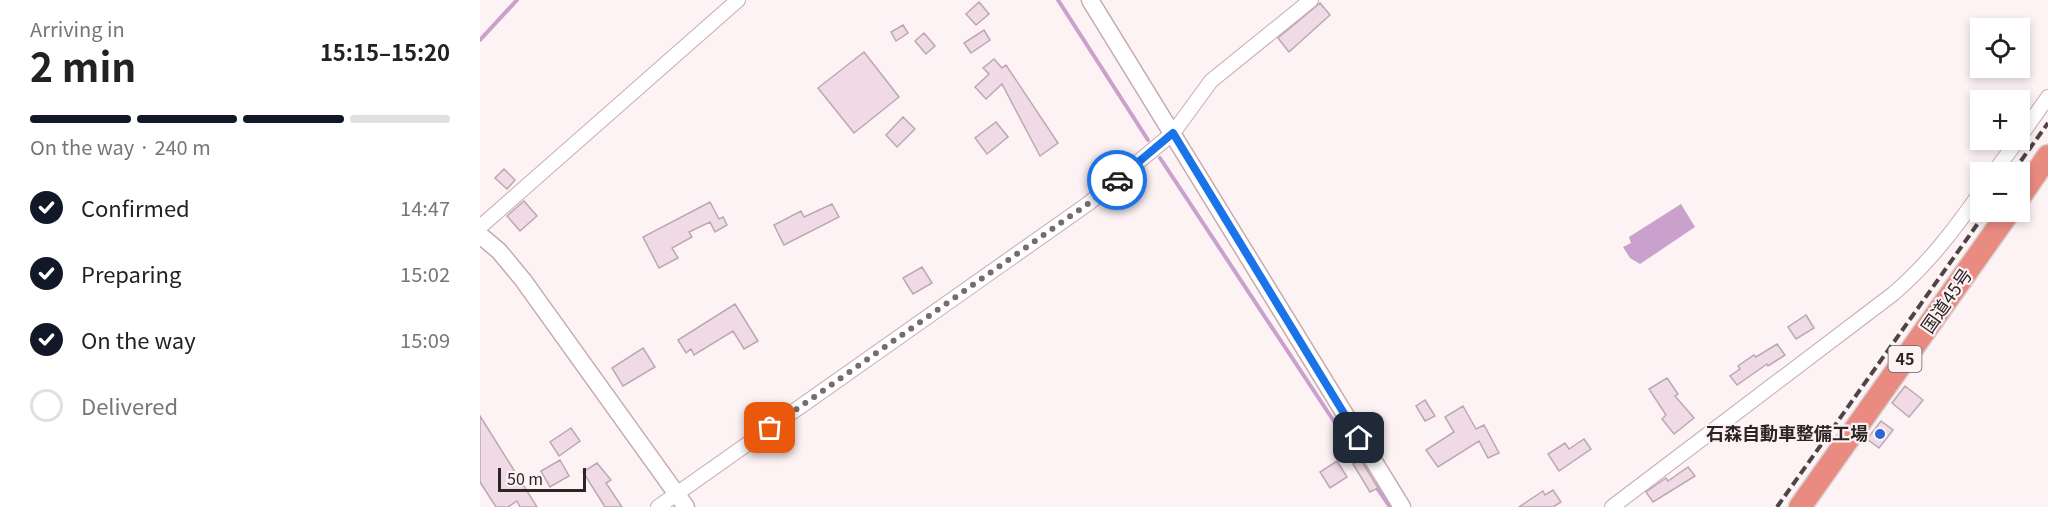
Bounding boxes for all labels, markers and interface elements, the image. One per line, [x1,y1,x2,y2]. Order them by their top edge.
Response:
text: Arriving in [30,14,125,43]
map controls [1970,18,2030,222]
button: locate [1970,18,2030,78]
text: 15:15–15:20 [320,35,450,67]
text: 2 min [30,37,136,93]
button: + [1970,90,2030,150]
text: On the way · 240 m [30,132,211,161]
courier [1087,150,1147,210]
button: − [1970,162,2030,222]
icon: car [1101,164,1134,197]
icon: check [30,191,63,224]
text: Confirmed [81,191,190,223]
text: 14:47 [400,193,450,222]
icon: check [30,257,63,290]
text: Preparing [81,257,181,289]
text: 15:02 [400,259,450,288]
street label: 国道45号 [1913,262,1977,338]
icon: check [30,323,63,356]
text: On the way [81,323,196,355]
text: 15:09 [400,325,450,354]
road number: 45 [1888,346,1922,372]
text: Delivered [81,389,178,421]
pin [744,402,795,453]
icon: bag [753,411,786,444]
pin [1333,412,1384,463]
place label: 石森自動車整備工場 [1706,419,1868,445]
icon: home [1342,421,1375,454]
marker: 石森自動車整備工場 [1873,427,1887,441]
scale bar [498,465,586,492]
text: 50 m [507,466,543,490]

